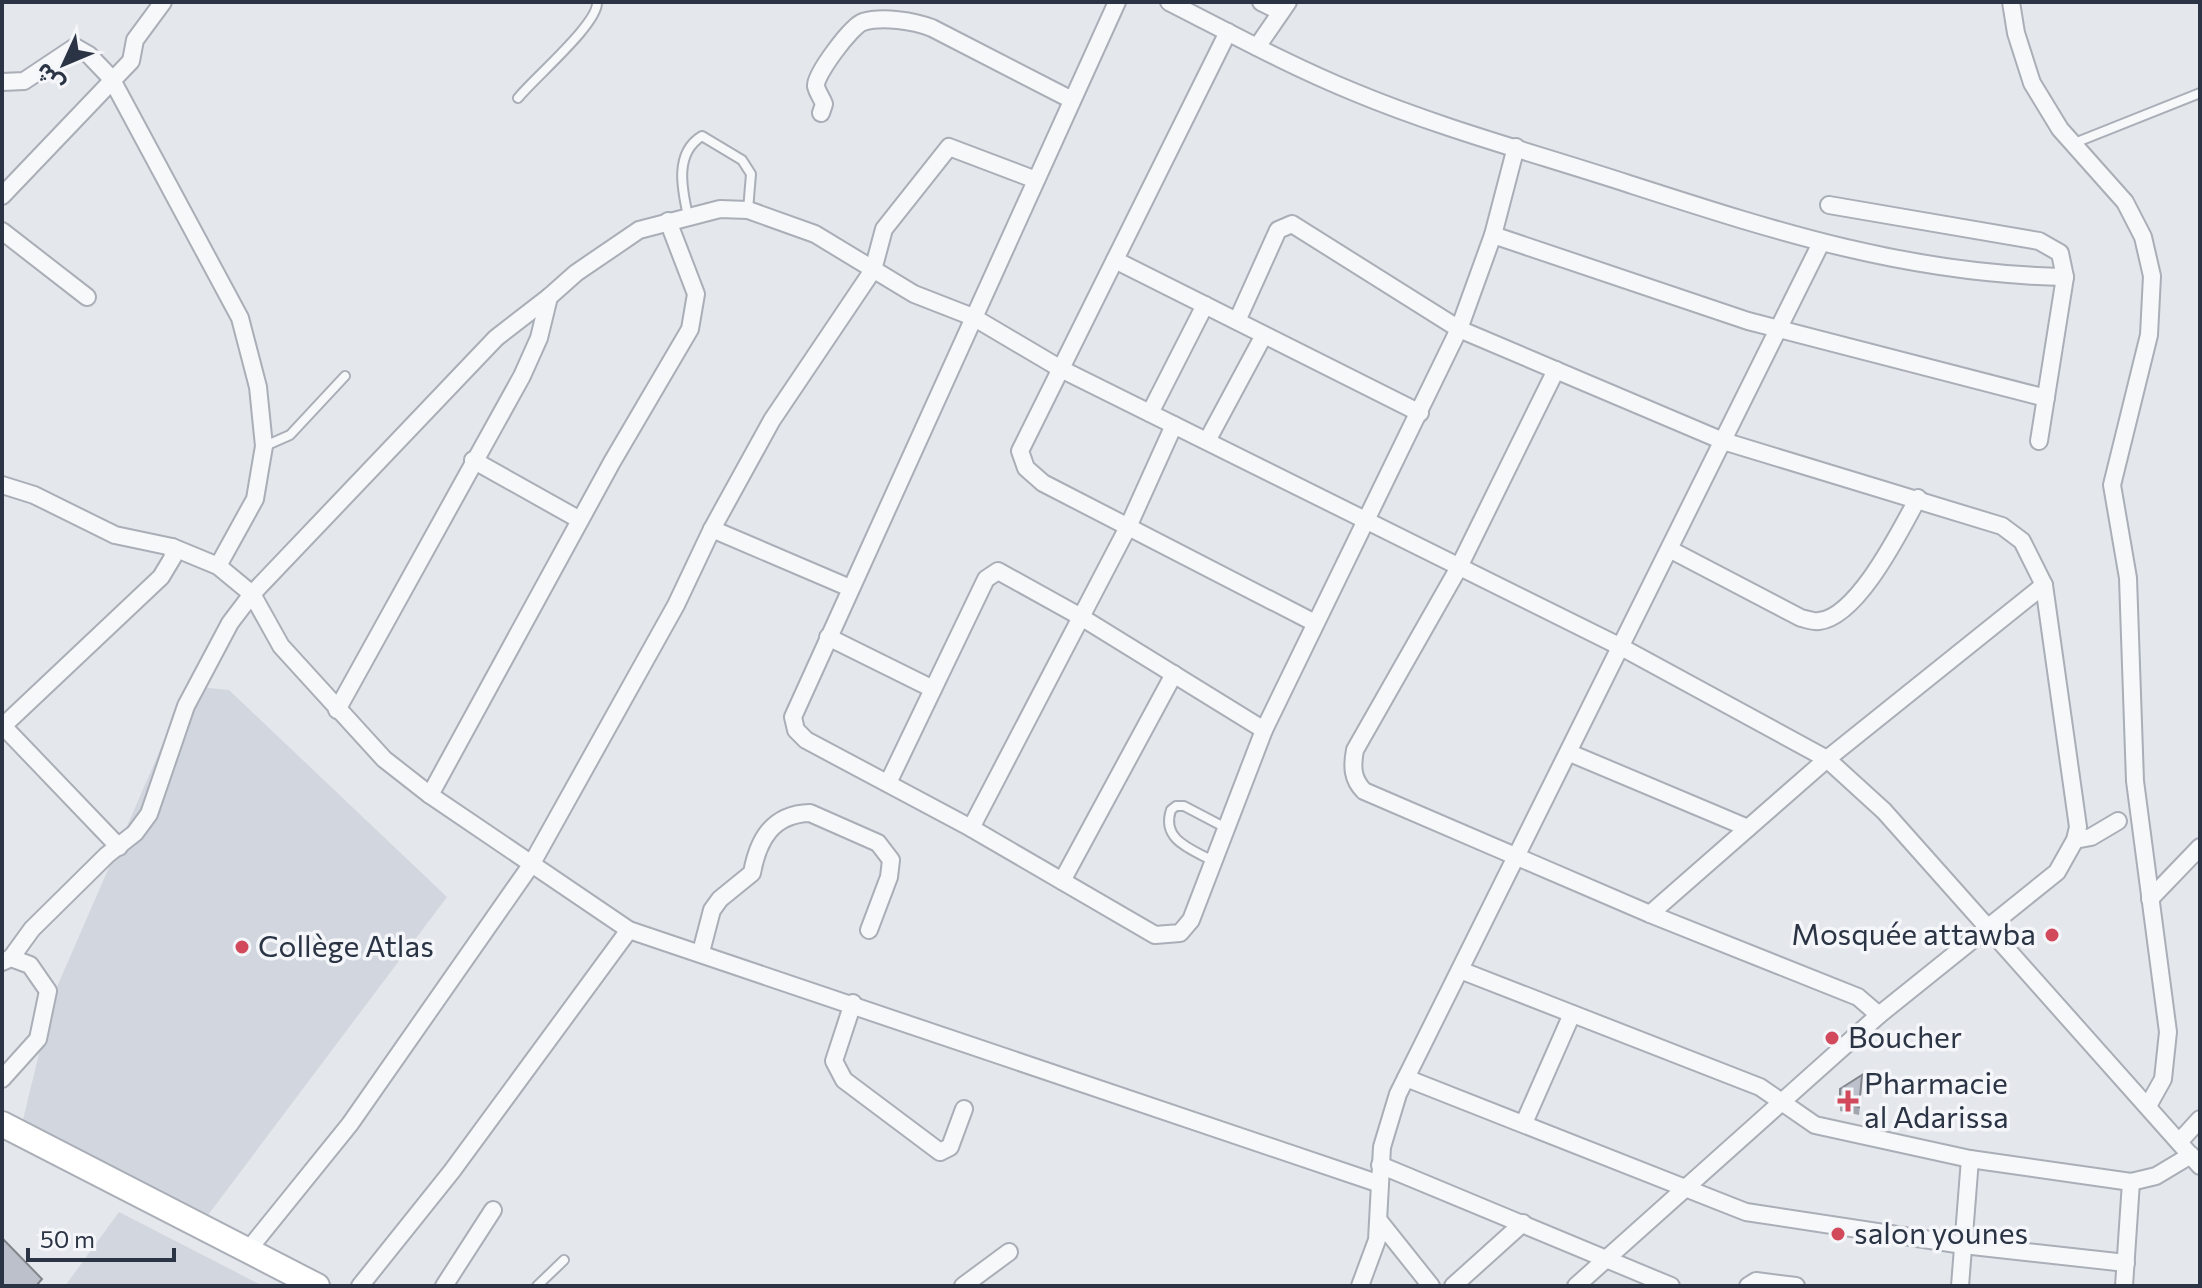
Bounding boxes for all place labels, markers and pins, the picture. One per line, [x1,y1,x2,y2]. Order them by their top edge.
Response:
place label: Mosquée attawba [1791,914,2036,951]
place label: Collège Atlas [258,926,434,963]
marker: Mosquée attawba [2043,926,2061,944]
marker: Collège Atlas [233,938,251,956]
place label: Boucher [1848,1017,1962,1054]
marker: Boucher [1823,1029,1841,1047]
place label: Pharmacie al Adarissa [1864,1063,2009,1134]
marker: Pharmacie al Adarissa [1839,1092,1857,1110]
place label: salon younes [1854,1213,2028,1250]
marker: salon younes [1829,1225,1847,1243]

